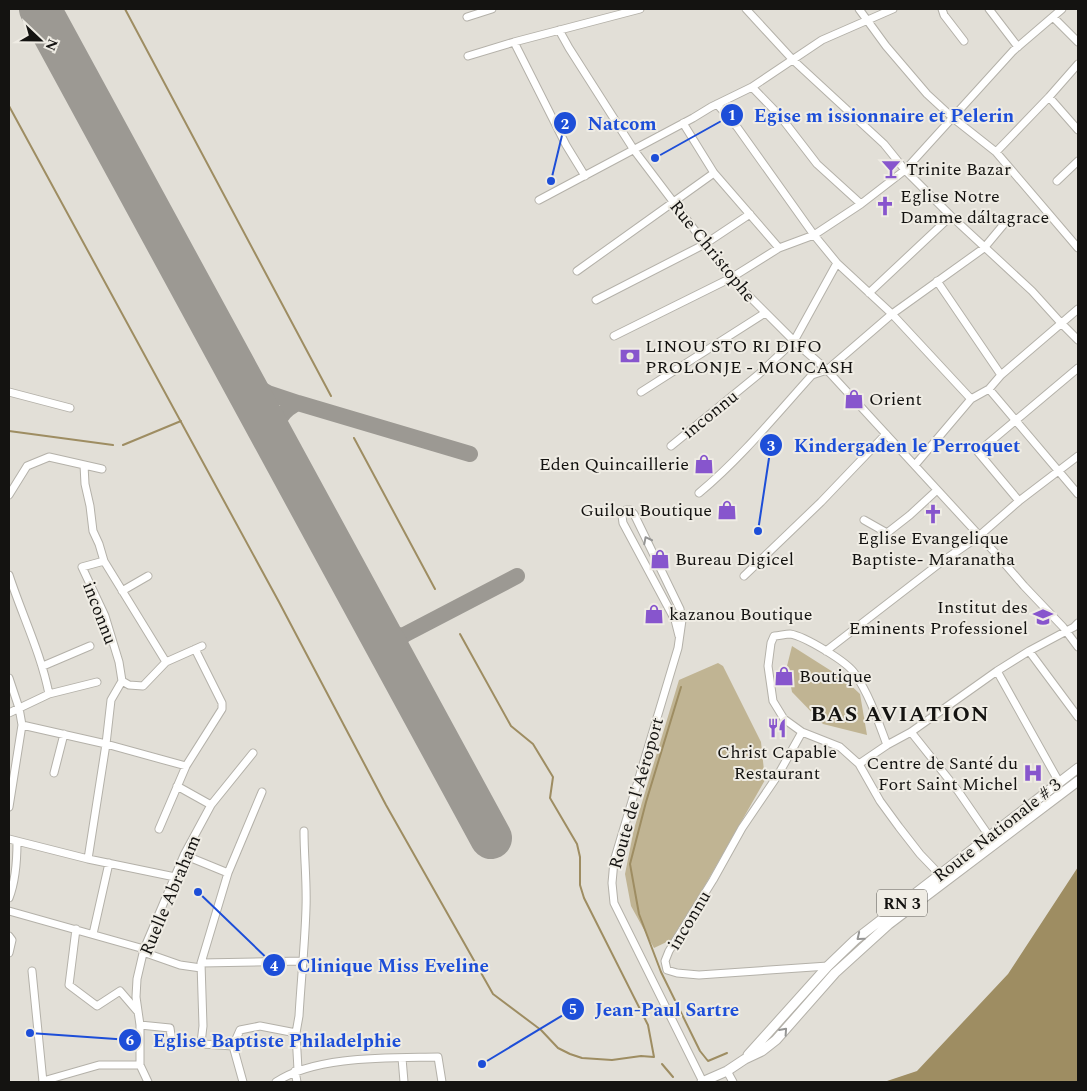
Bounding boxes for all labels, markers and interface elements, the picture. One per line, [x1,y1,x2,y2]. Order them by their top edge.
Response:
north arrow [15,15,65,65]
text: N [40,35,63,54]
callout: Egise m issionnaire et Pelerin [719,98,1025,132]
text: Egise m issionnaire et Pelerin [754,102,1015,131]
text: 1 [728,104,736,127]
callout: Natcom [552,106,666,140]
text: Natcom [587,110,657,139]
text: 2 [561,113,569,136]
place label: Trinite Bazar [906,156,1011,183]
bar icon: Trinite Bazar [880,158,902,180]
place label: Eglise Notre Damme dáltagrace [900,183,1049,231]
street label: Rue Christophe [663,194,762,308]
church icon: Eglise Notre Damme dáltagrace [874,195,896,217]
place label: LINOU STO RI DIFO PROLONJE - MONCASH [645,333,854,381]
bank icon: LINOU STO RI DIFO PROLONJE - MONCASH [619,345,641,367]
street label: inconnu [676,383,744,445]
place label: Orient [869,386,922,413]
shop icon: Orient [843,388,865,410]
callout: Kindergaden le Perroquet [758,428,1030,462]
text: Kindergaden le Perroquet [794,432,1020,461]
text: 3 [767,435,775,458]
place label: Eden Quincaillerie [539,451,689,478]
shop icon: Eden Quincaillerie [693,453,715,475]
place label: Guilou Boutique [580,497,712,524]
shop icon: Guilou Boutique [716,499,738,521]
church icon: Eglise Evangelique Baptiste- Maranatha [922,503,944,525]
place label: Eglise Evangelique Baptiste- Maranatha [851,525,1015,573]
one-way arrow [643,536,653,545]
place label: Bureau Digicel [675,546,794,573]
shop icon: Bureau Digicel [649,548,671,570]
street label: inconnu [75,578,124,649]
place label: Institut des Eminents Professionel [849,594,1028,642]
place label: kazanou Boutique [669,601,812,628]
shop icon: kazanou Boutique [643,603,665,625]
school or university icon: Institut des Eminents Professionel [1032,606,1054,628]
place label: Boutique [799,663,872,690]
shop icon: Boutique [773,665,795,687]
district label: BAS AVIATION [810,698,990,731]
street label: Route de l'Aéroport [602,714,671,872]
restaurant icon: Christ Capable Restaurant [766,717,788,739]
place label: Christ Capable Restaurant [717,739,837,787]
place label: Centre de Santé du Fort Saint Michel [867,750,1018,798]
hospital icon: Centre de Santé du Fort Saint Michel [1022,762,1044,784]
street label: Route Nationale # 3 [927,772,1067,889]
street label: Ruelle Abraham [133,831,208,960]
street label: inconnu [661,885,718,955]
road number: RN 3 [877,890,927,916]
one-way arrow [857,931,866,939]
callout: Clinique Miss Eveline [262,948,499,982]
text: Clinique Miss Eveline [297,952,489,981]
text: 4 [270,955,279,978]
callout: Jean-Paul Sartre [560,992,750,1026]
text: Jean-Paul Sartre [595,996,739,1025]
text: 5 [569,998,577,1021]
callout: Eglise Baptiste Philadelphie [118,1023,411,1057]
text: Eglise Baptiste Philadelphie [153,1027,401,1056]
one-way arrow [778,1028,787,1037]
text: 6 [126,1029,134,1052]

